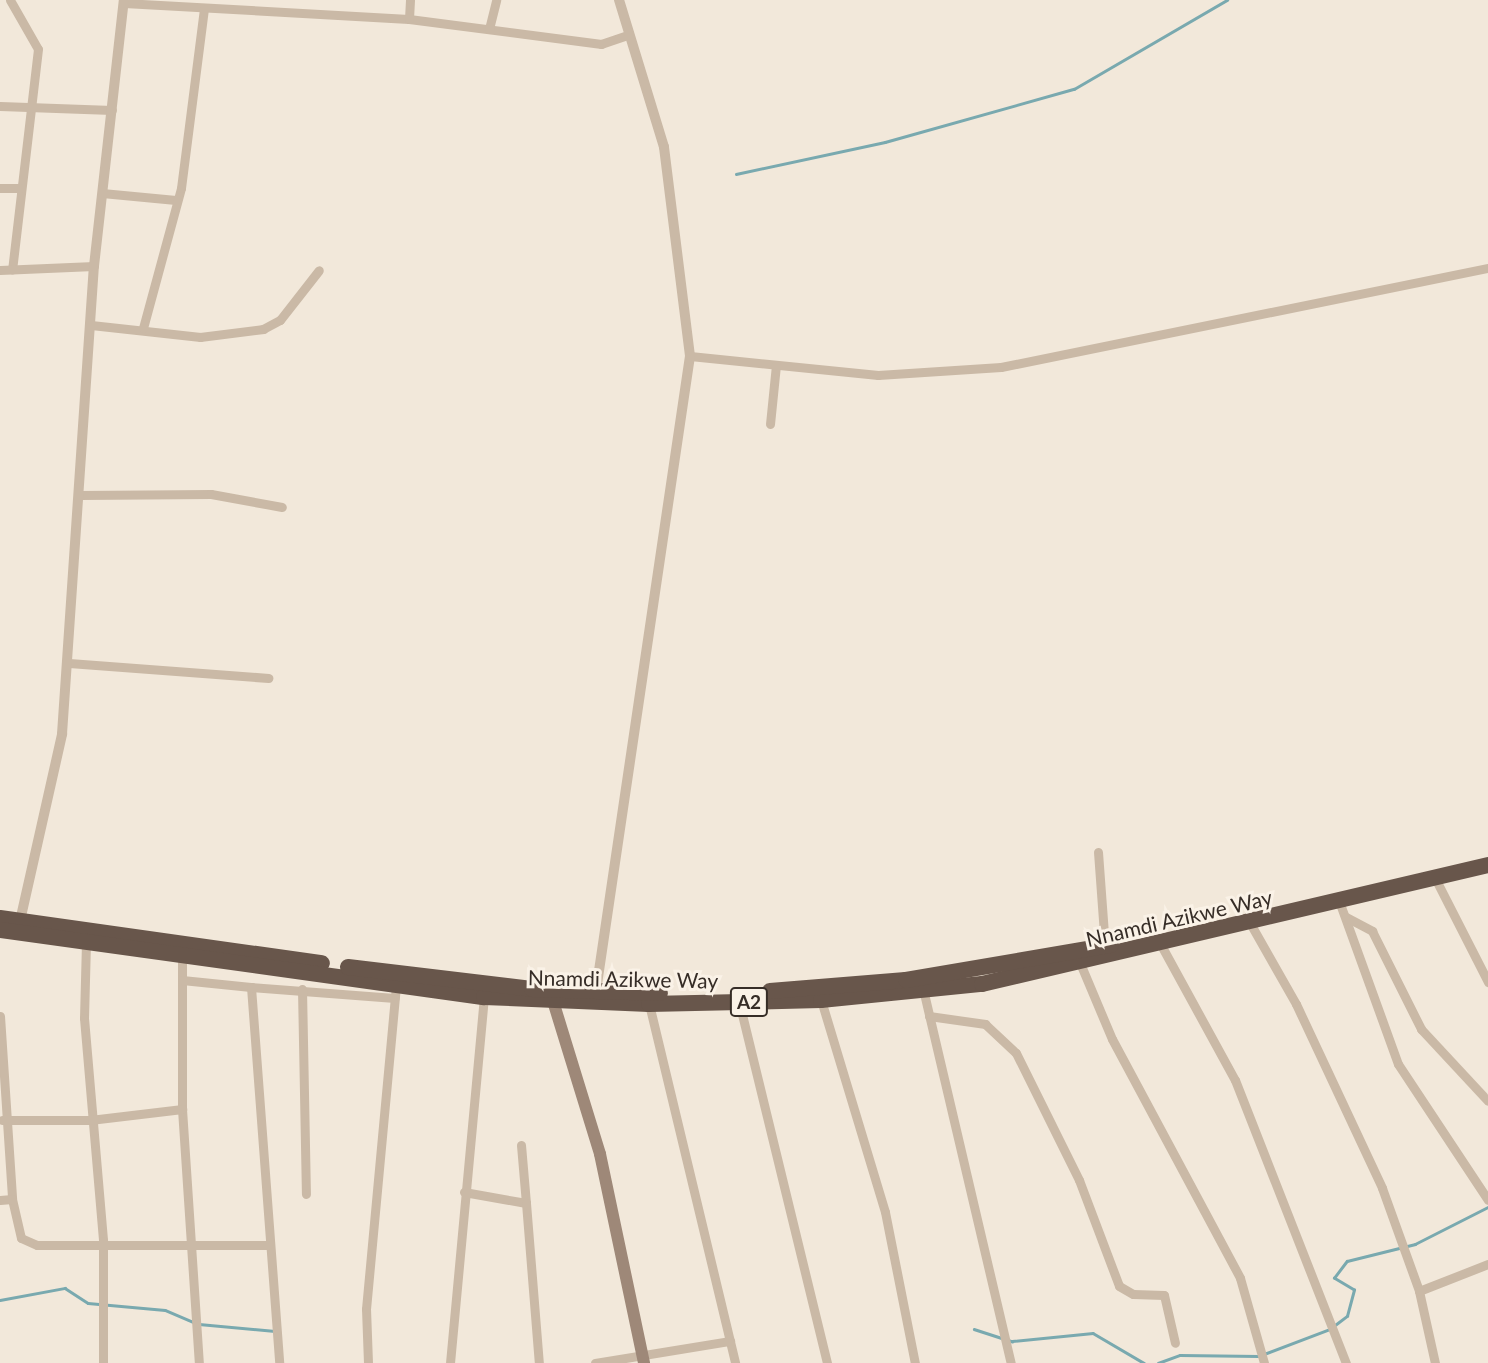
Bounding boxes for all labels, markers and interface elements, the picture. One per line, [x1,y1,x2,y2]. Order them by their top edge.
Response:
street label: Nnamdi Azikwe Way [1083,884,1275,952]
street label: Nnamdi Azikwe Way [527,965,719,993]
road number: A2 [730,986,768,1018]

